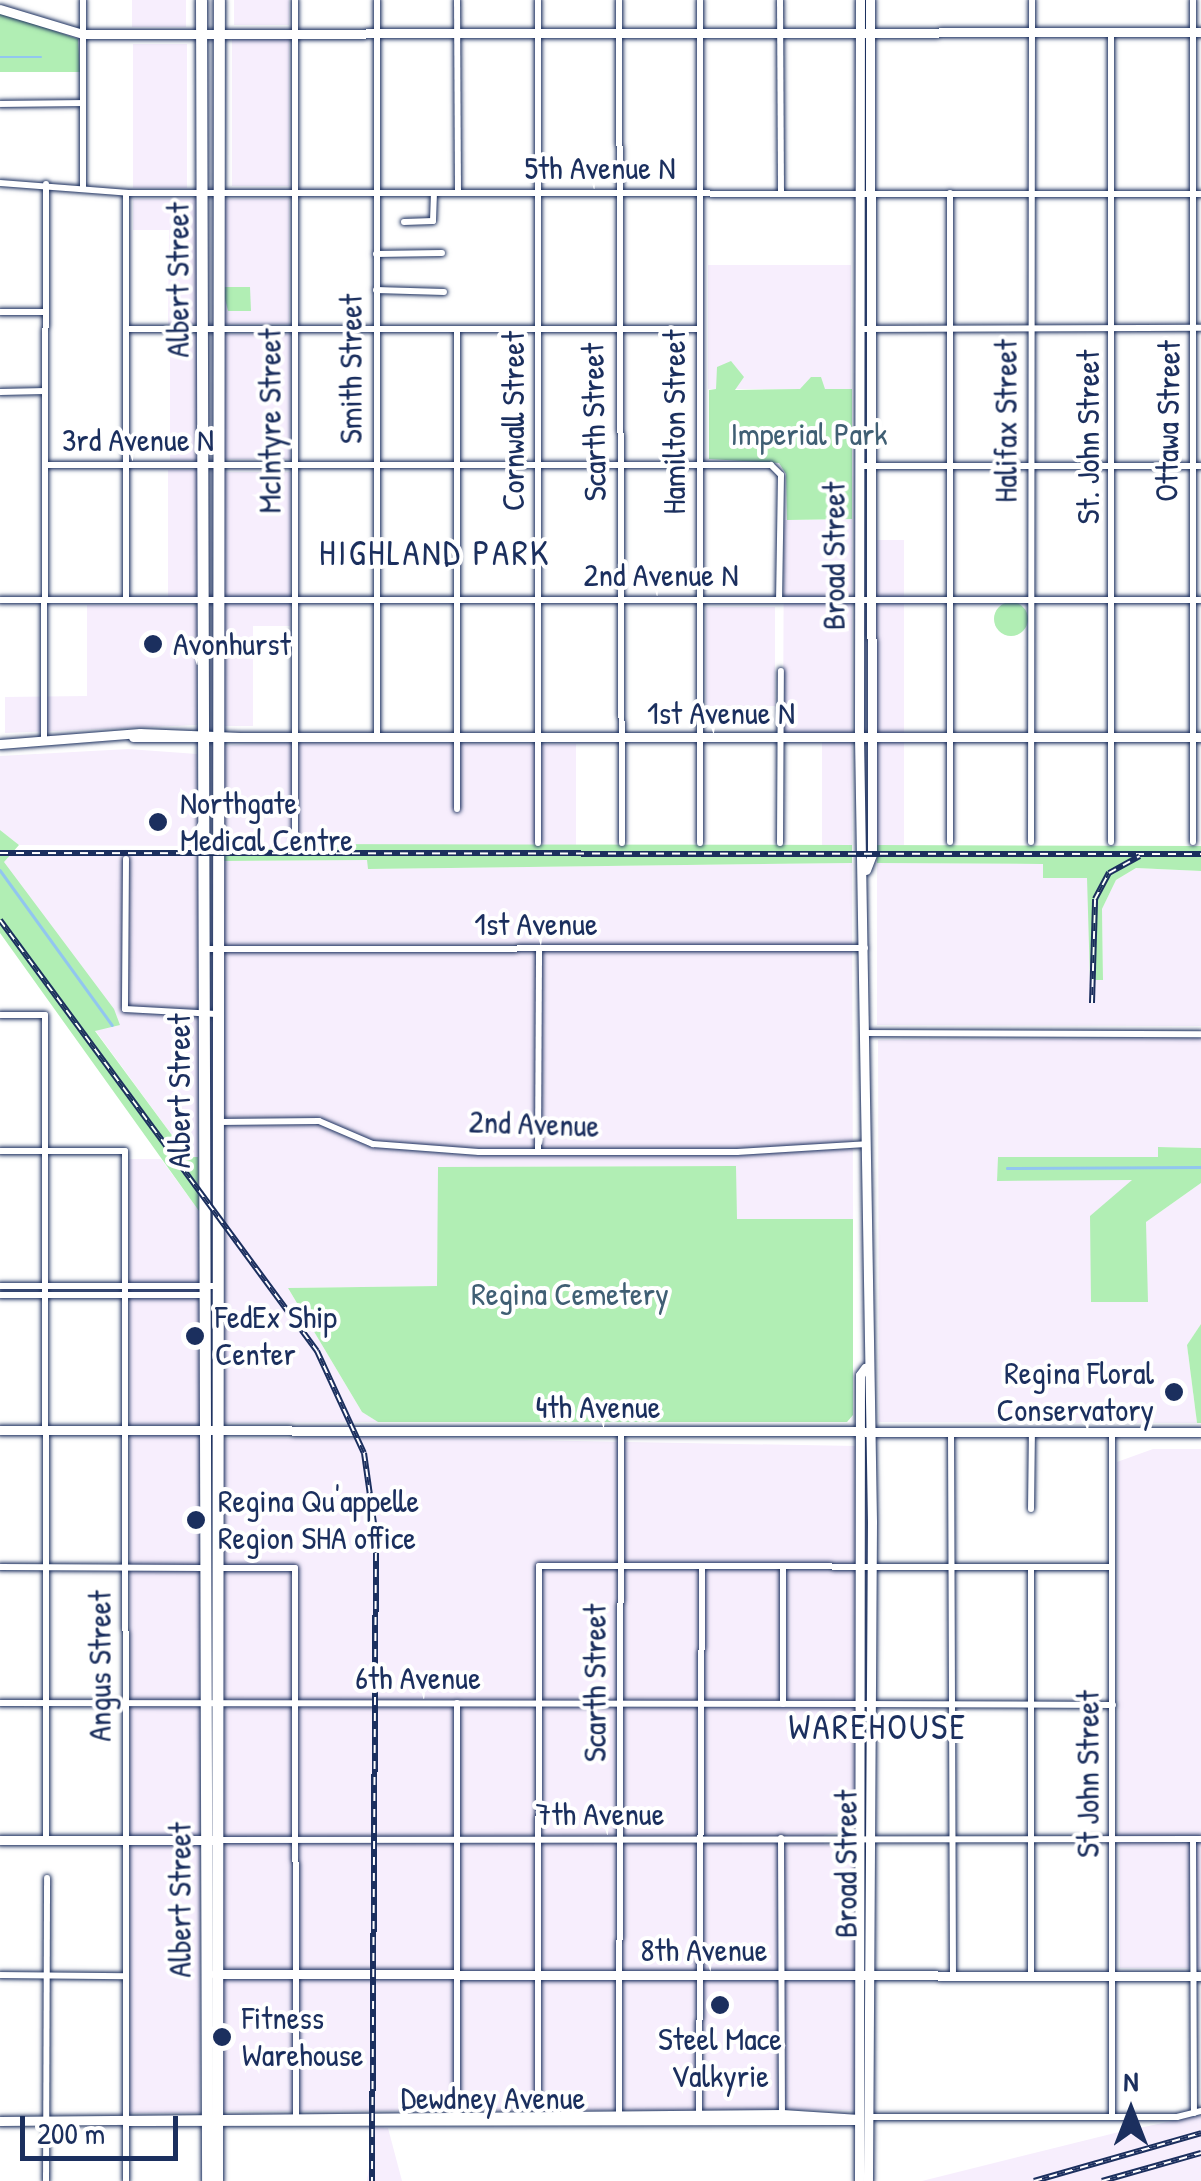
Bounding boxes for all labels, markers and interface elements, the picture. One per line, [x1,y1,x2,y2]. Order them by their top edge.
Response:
street label: 5th Avenue N [525,149,675,187]
street label: Albert Street [159,202,197,358]
street label: Smith Street [332,294,370,444]
street label: McIntyre Street [251,329,289,513]
street label: Hamilton Street [655,329,693,515]
street label: Cornwall Street [494,331,532,511]
street label: Halifax Street [987,339,1025,503]
street label: Ottawa Street [1147,340,1189,502]
street label: Scarth Street [573,343,615,501]
street label: St. John Street [1069,350,1107,524]
park label: Imperial Park [730,415,888,453]
street label: 3rd Avenue N [62,421,214,459]
street label: Broad Street [815,482,853,630]
district label: HIGHLAND PARK [319,532,551,574]
street label: 2nd Avenue N [584,556,738,594]
place label: Avonhurst [173,625,291,663]
marker: Avonhurst [142,633,164,655]
street label: 1st Avenue N [647,694,795,732]
place label: Northgate Medical Centre [180,785,353,860]
marker: Northgate Medical Centre [145,809,171,835]
street label: 1st Avenue [474,905,598,943]
street label: Albert Street [160,1013,198,1169]
street label: 2nd Avenue [468,1103,600,1145]
park label: Regina Cemetery [471,1275,669,1313]
place label: FedEx Ship Center [215,1299,337,1374]
marker: FedEx Ship Center [184,1325,206,1347]
place label: Regina Floral Conservatory [997,1355,1154,1430]
marker: Regina Floral Conservatory [1163,1381,1185,1403]
street label: 4th Avenue [536,1388,660,1426]
place label: Regina Qu'appelle Region SHA office [218,1483,419,1558]
marker: Regina Qu'appelle Region SHA office [183,1507,209,1533]
street label: Angus Street [81,1590,119,1742]
street label: Scarth Street [576,1604,614,1762]
street label: 6th Avenue [355,1659,481,1697]
street label: St John Street [1069,1690,1107,1858]
district label: WAREHOUSE [788,1706,968,1748]
street label: Broad Street [827,1790,865,1938]
street label: 7th Avenue [536,1795,664,1833]
street label: Albert Street [161,1822,199,1978]
street label: 8th Avenue [641,1931,767,1969]
marker: Steel Mace Valkyrie [709,1994,731,2016]
place label: Fitness Warehouse [242,2000,364,2075]
place label: Steel Mace Valkyrie [658,2021,782,2096]
marker: Fitness Warehouse [211,2026,233,2048]
north arrow [1081,2061,1181,2161]
text: N [1124,2062,1138,2100]
street label: Dewdney Avenue [401,2079,585,2117]
scale bar [25,2096,182,2158]
text: 200 m [37,2113,105,2153]

